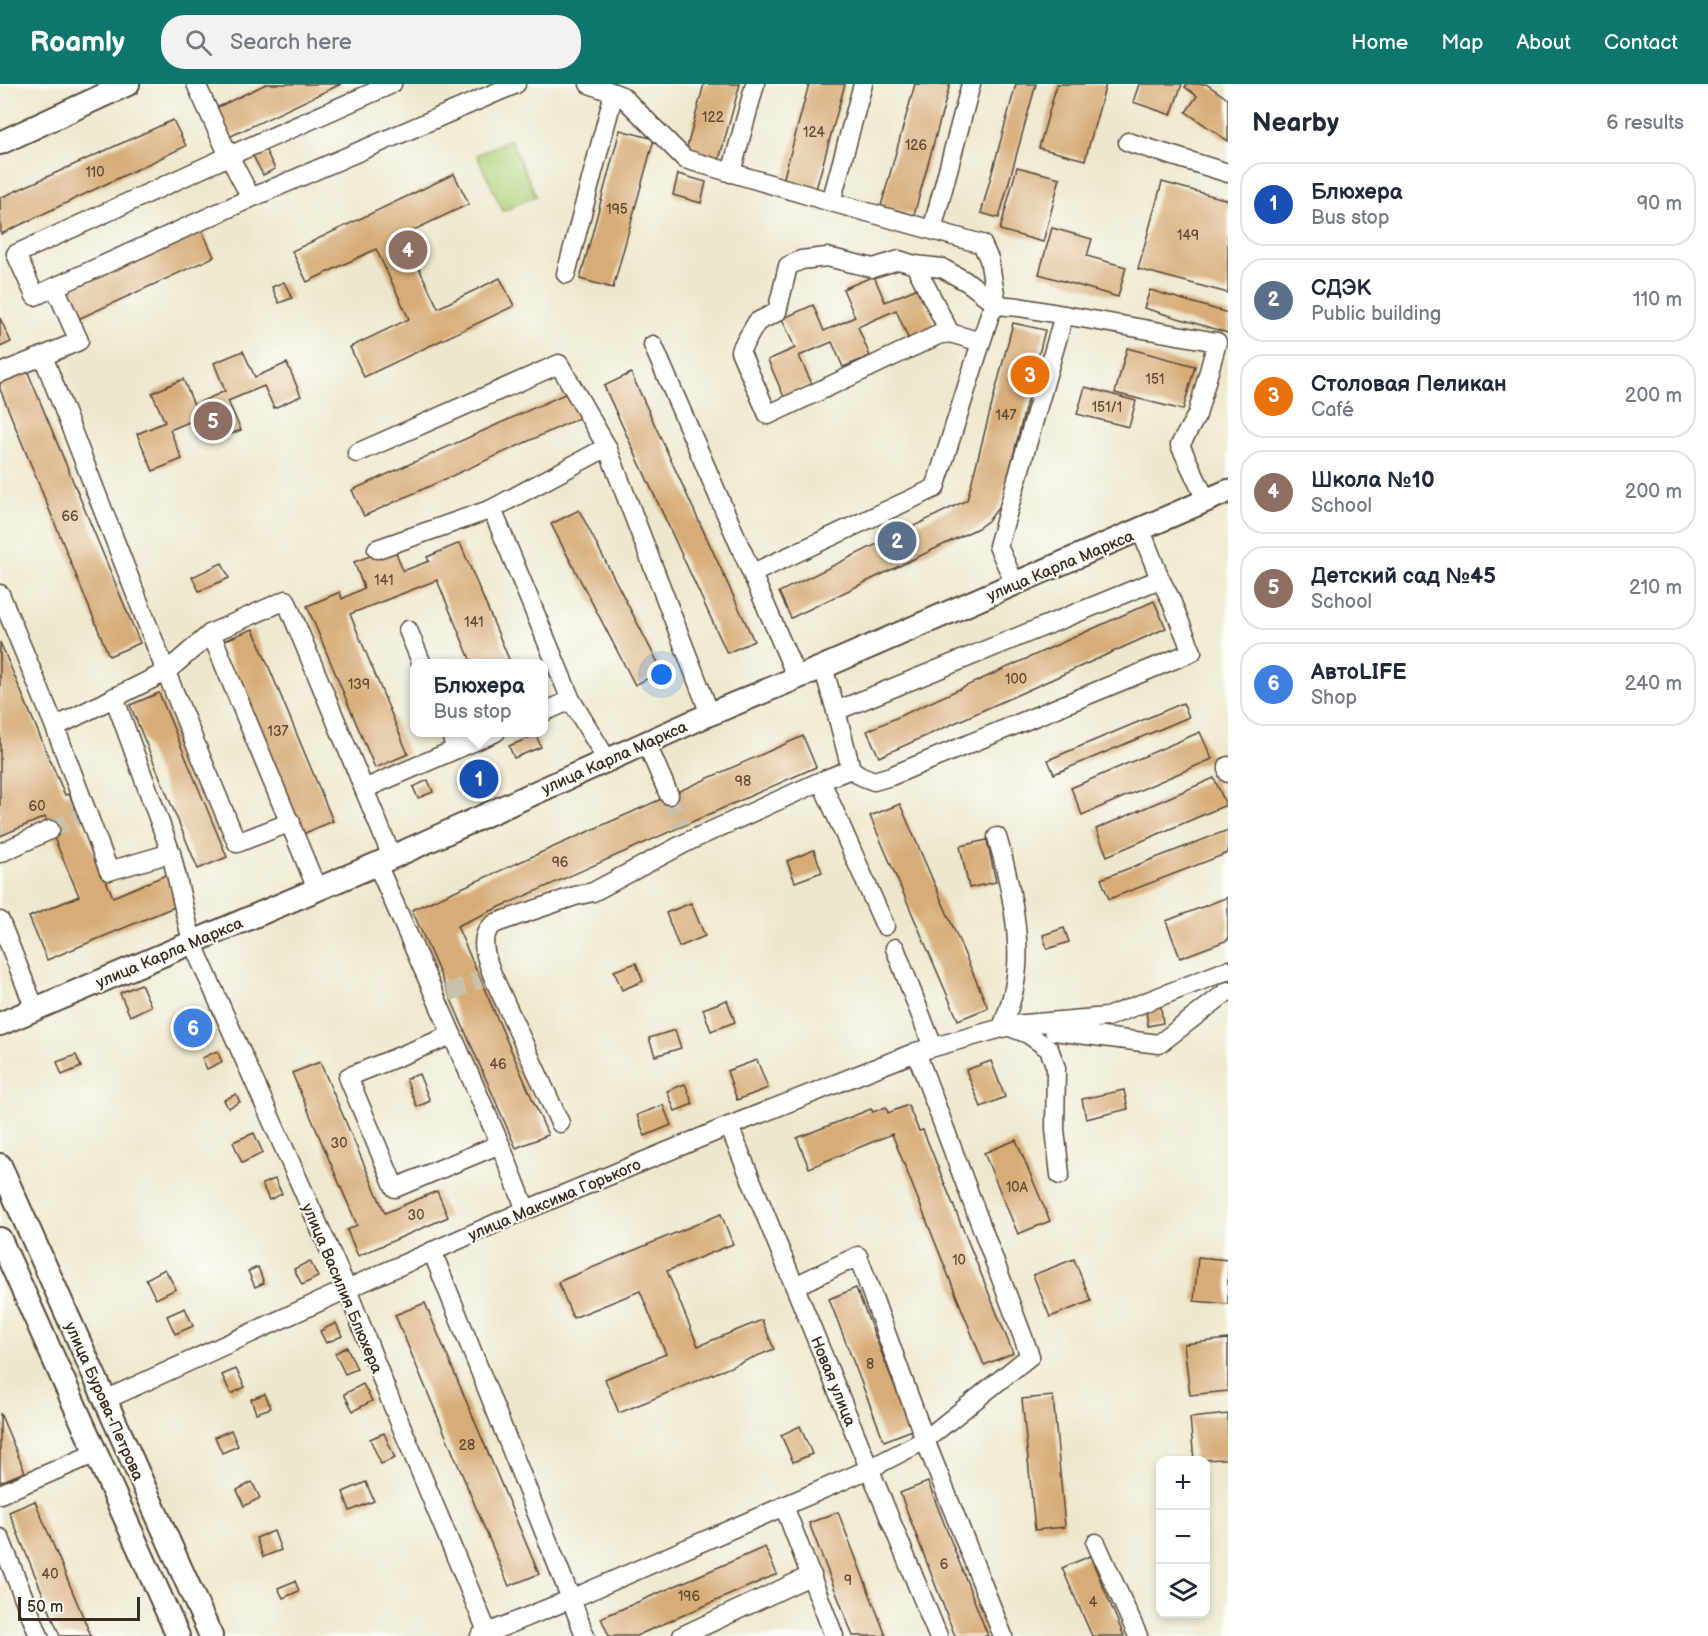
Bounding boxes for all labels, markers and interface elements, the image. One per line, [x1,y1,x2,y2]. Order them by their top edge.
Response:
search box [161,15,581,69]
text: Roamly [30,26,125,59]
icon: search [182,26,215,59]
text: Search here [230,29,352,56]
text: Home [1351,30,1408,55]
text: Map [1441,30,1483,55]
text: About [1516,30,1571,55]
text: Contact [1604,30,1678,55]
text: Nearby [1252,108,1339,139]
house number: 122 [702,109,725,126]
text: 6 results [1606,111,1684,135]
house number: 124 [803,124,825,141]
house number: 126 [905,137,928,154]
house number: 110 [85,164,105,181]
text: Блюхера [1311,179,1403,206]
text: 1 [1269,192,1278,216]
text: 90 m [1637,192,1682,216]
house number: 195 [606,201,628,218]
text: Bus stop [1311,206,1390,230]
house number: 149 [1177,227,1199,244]
pin: 4 [388,228,428,272]
text: СДЭК [1311,275,1371,302]
text: 2 [1268,288,1279,312]
text: 110 m [1633,288,1682,312]
text: Public building [1311,302,1441,326]
pin: 3 [1010,352,1050,398]
house number: 151 [1146,371,1164,388]
text: Столовая Пеликан [1311,371,1507,398]
text: 3 [1268,384,1279,408]
text: 200 m [1625,384,1682,408]
pin: 5 [194,398,232,444]
text: Café [1311,398,1354,422]
house number: 151/1 [1092,399,1122,416]
house number: 147 [996,407,1017,424]
text: Школа №10 [1311,467,1435,494]
text: 4 [1268,480,1279,504]
text: 200 m [1625,480,1682,504]
text: School [1311,494,1372,518]
house number: 66 [61,508,79,525]
pin: 2 [878,518,916,564]
street label: улица Карла Маркса [984,527,1137,606]
text: Детский сад №45 [1311,563,1496,590]
house number: 141 [374,572,394,589]
text: 5 [1268,576,1279,600]
text: 210 m [1629,576,1682,600]
text: School [1311,590,1372,614]
house number: 141 [464,614,484,631]
popup [410,659,548,737]
text: АвтоLIFE [1311,659,1407,686]
your location [647,660,676,689]
house number: 100 [1005,671,1027,688]
text: 6 [1267,672,1280,696]
text: 240 m [1625,672,1682,696]
text: Блюхера [433,673,525,700]
house number: 139 [348,676,370,693]
text: Shop [1311,686,1357,710]
text: Bus stop [433,700,512,724]
street label: улица Карла Маркса [539,717,691,799]
house number: 137 [268,723,289,740]
pin: 1 [460,756,498,802]
house number: 98 [735,773,751,790]
house number: 60 [29,798,45,815]
house number: 96 [552,854,569,871]
street label: улица Карла Маркса [93,914,246,993]
pin: 6 [174,1006,212,1050]
house number: 46 [489,1056,507,1073]
house number: 30 [331,1135,347,1152]
street label: улица Максима Горького [465,1155,644,1245]
house number: 10А [1006,1179,1029,1196]
street label: улица Василия Блюхера [297,1201,386,1377]
house number: 30 [408,1207,424,1224]
house number: 10 [952,1252,966,1269]
street label: улица Бурова-Петрова [60,1319,147,1484]
street label: Новая улица [806,1334,860,1430]
house number: 8 [866,1356,874,1373]
house number: 28 [459,1437,475,1454]
map controls [1156,1456,1210,1618]
button: + [1156,1456,1210,1510]
button: − [1156,1510,1210,1564]
house number: 6 [940,1556,949,1573]
button: layers [1156,1564,1210,1618]
house number: 40 [42,1566,58,1583]
house number: 9 [844,1572,852,1589]
house number: 196 [678,1588,700,1605]
scale bar [18,1594,140,1622]
house number: 4 [1089,1594,1098,1611]
text: 50 m [27,1598,63,1617]

